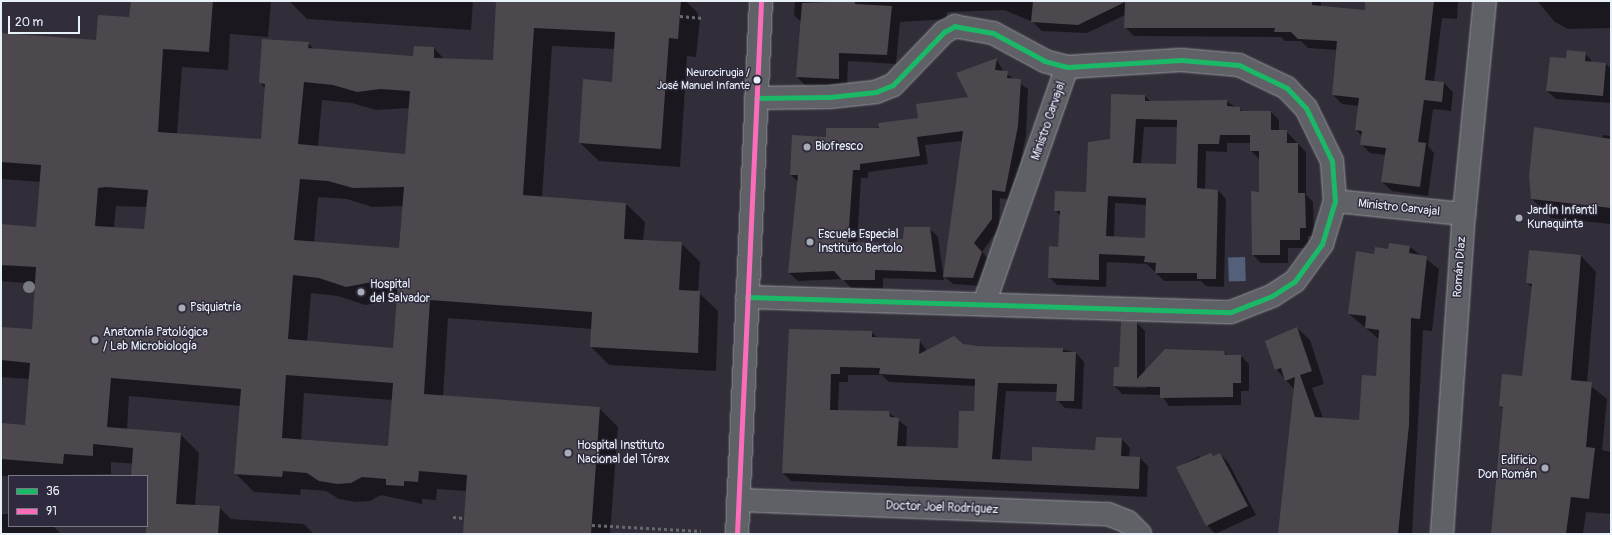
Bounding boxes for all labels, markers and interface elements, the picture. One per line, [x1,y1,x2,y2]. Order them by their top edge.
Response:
scale bar [10,8,82,34]
text: 20 m [15,15,43,30]
place label: Neurocirugia / José Manuel Infante [657,67,750,93]
marker: Neurocirugia / José Manuel Infante [752,75,762,85]
street label: Ministro Carvajal [1029,80,1069,162]
place label: Biofresco [815,140,863,154]
marker: Biofresco [802,142,812,152]
street label: Ministro Carvajal [1357,197,1441,219]
place label: Jardín Infantil Kunaquinta [1527,204,1597,232]
marker: Jardín Infantil Kunaquinta [1514,213,1524,223]
place label: Escuela Especial Instituto Bertolo [818,228,903,256]
street label: Román Díaz [1451,236,1469,298]
marker: Escuela Especial Instituto Bertolo [805,237,815,247]
place label: Hospital del Salvador [370,278,430,306]
marker: Hospital del Salvador [355,286,367,298]
place label: Psiquiatría [190,301,241,315]
marker: Psiquiatría [177,303,187,313]
place label: Anatomía Patológica / Lab Microbiología [103,326,208,354]
marker: Anatomía Patológica / Lab Microbiología [90,335,100,345]
place label: Hospital Instituto Nacional del Tórax [577,439,670,467]
marker: Hospital Instituto Nacional del Tórax [562,447,574,459]
place label: Edificio Don Román [1478,454,1537,482]
marker: Edificio Don Román [1540,463,1550,473]
legend [8,475,148,527]
text: 36 [46,484,60,499]
street label: Doctor Joel Rodríguez [885,499,999,517]
text: 91 [46,504,57,519]

